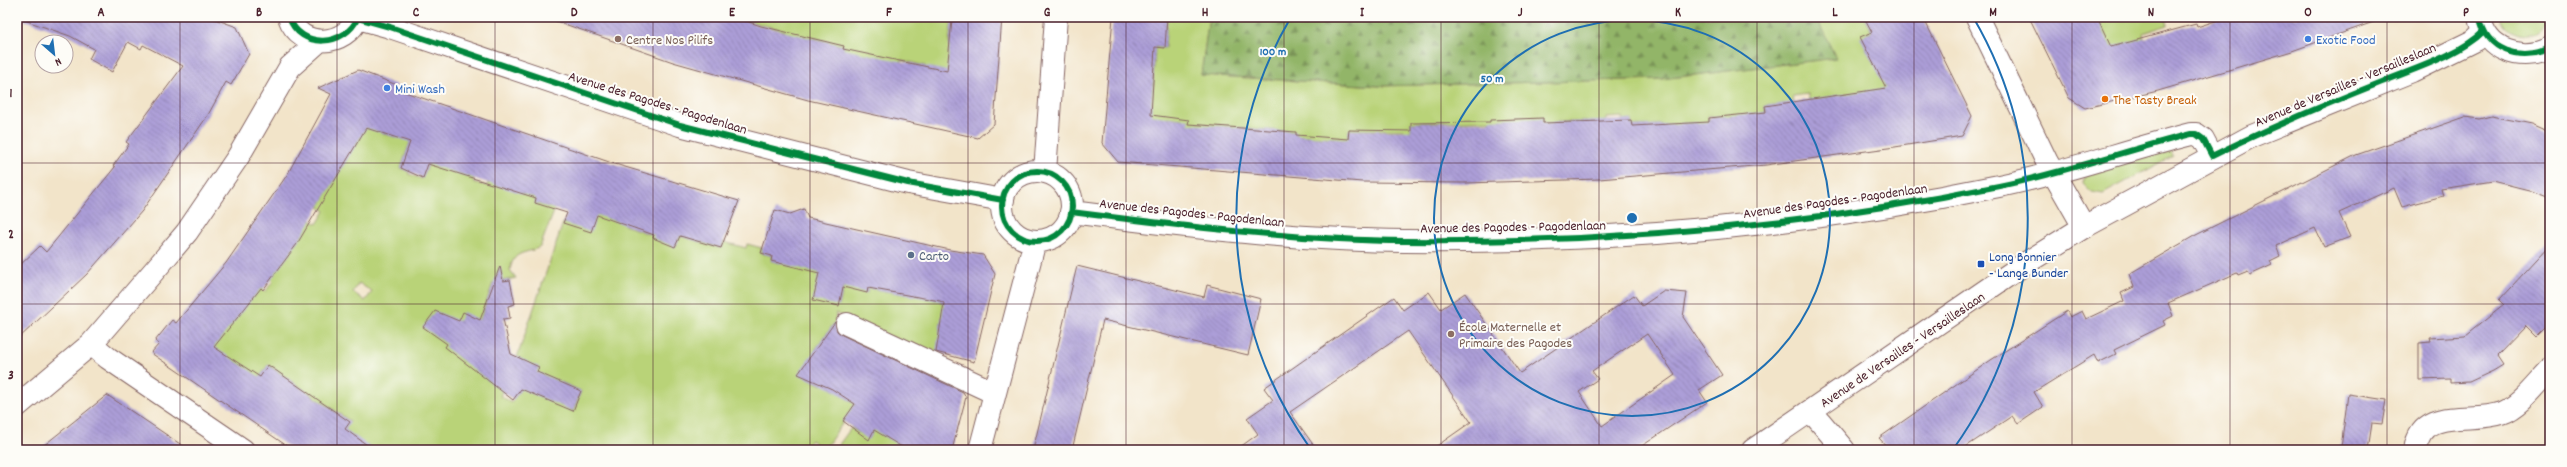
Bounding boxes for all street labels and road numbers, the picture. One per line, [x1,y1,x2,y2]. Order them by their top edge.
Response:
street label: Avenue de Versailles - Versailleslaan [2252,38,2440,133]
street label: Avenue des Pagodes - Pagodenlaan [566,67,749,141]
street label: Avenue des Pagodes - Pagodenlaan [1742,179,1929,225]
street label: Avenue des Pagodes - Pagodenlaan [1098,194,1285,234]
street label: Avenue des Pagodes - Pagodenlaan [1420,216,1606,240]
street label: Avenue de Versailles - Versailleslaan [1817,288,1990,414]

